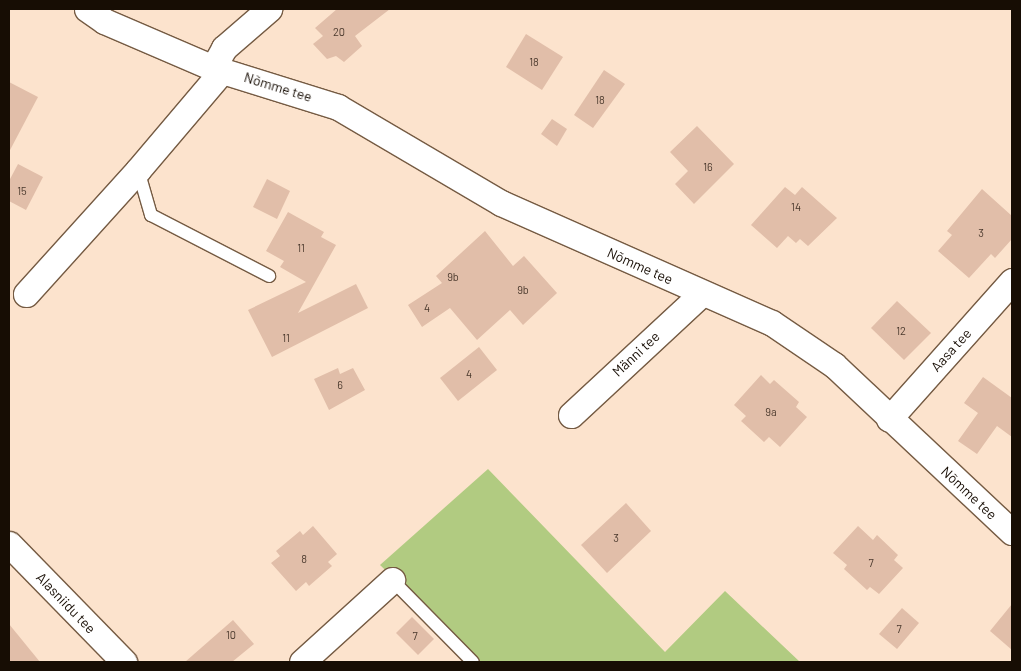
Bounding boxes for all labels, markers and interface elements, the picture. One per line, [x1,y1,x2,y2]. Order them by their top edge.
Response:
house number: 20 [333,25,345,39]
house number: 18 [529,55,539,69]
street label: Nõmme tee [242,69,314,105]
house number: 18 [595,93,605,107]
house number: 16 [703,160,713,174]
house number: 15 [17,184,27,198]
house number: 14 [791,200,801,214]
house number: 3 [978,226,984,240]
house number: 11 [297,241,305,255]
street label: Nõmme tee [605,244,675,288]
house number: 9b [447,270,459,284]
house number: 9b [517,283,529,297]
house number: 4 [424,301,430,315]
house number: 12 [896,324,906,338]
street label: Aasa tee [927,325,975,375]
street label: Männi tee [609,328,663,380]
house number: 11 [282,331,290,345]
house number: 4 [466,367,472,381]
house number: 6 [337,378,343,392]
house number: 9a [765,405,777,419]
street label: Nõmme tee [938,463,1000,523]
house number: 3 [613,531,619,545]
house number: 8 [301,552,307,566]
house number: 7 [868,556,874,570]
street label: Alasniidu tee [33,569,99,637]
house number: 7 [896,622,902,636]
house number: 10 [226,628,236,642]
house number: 7 [412,629,418,643]

